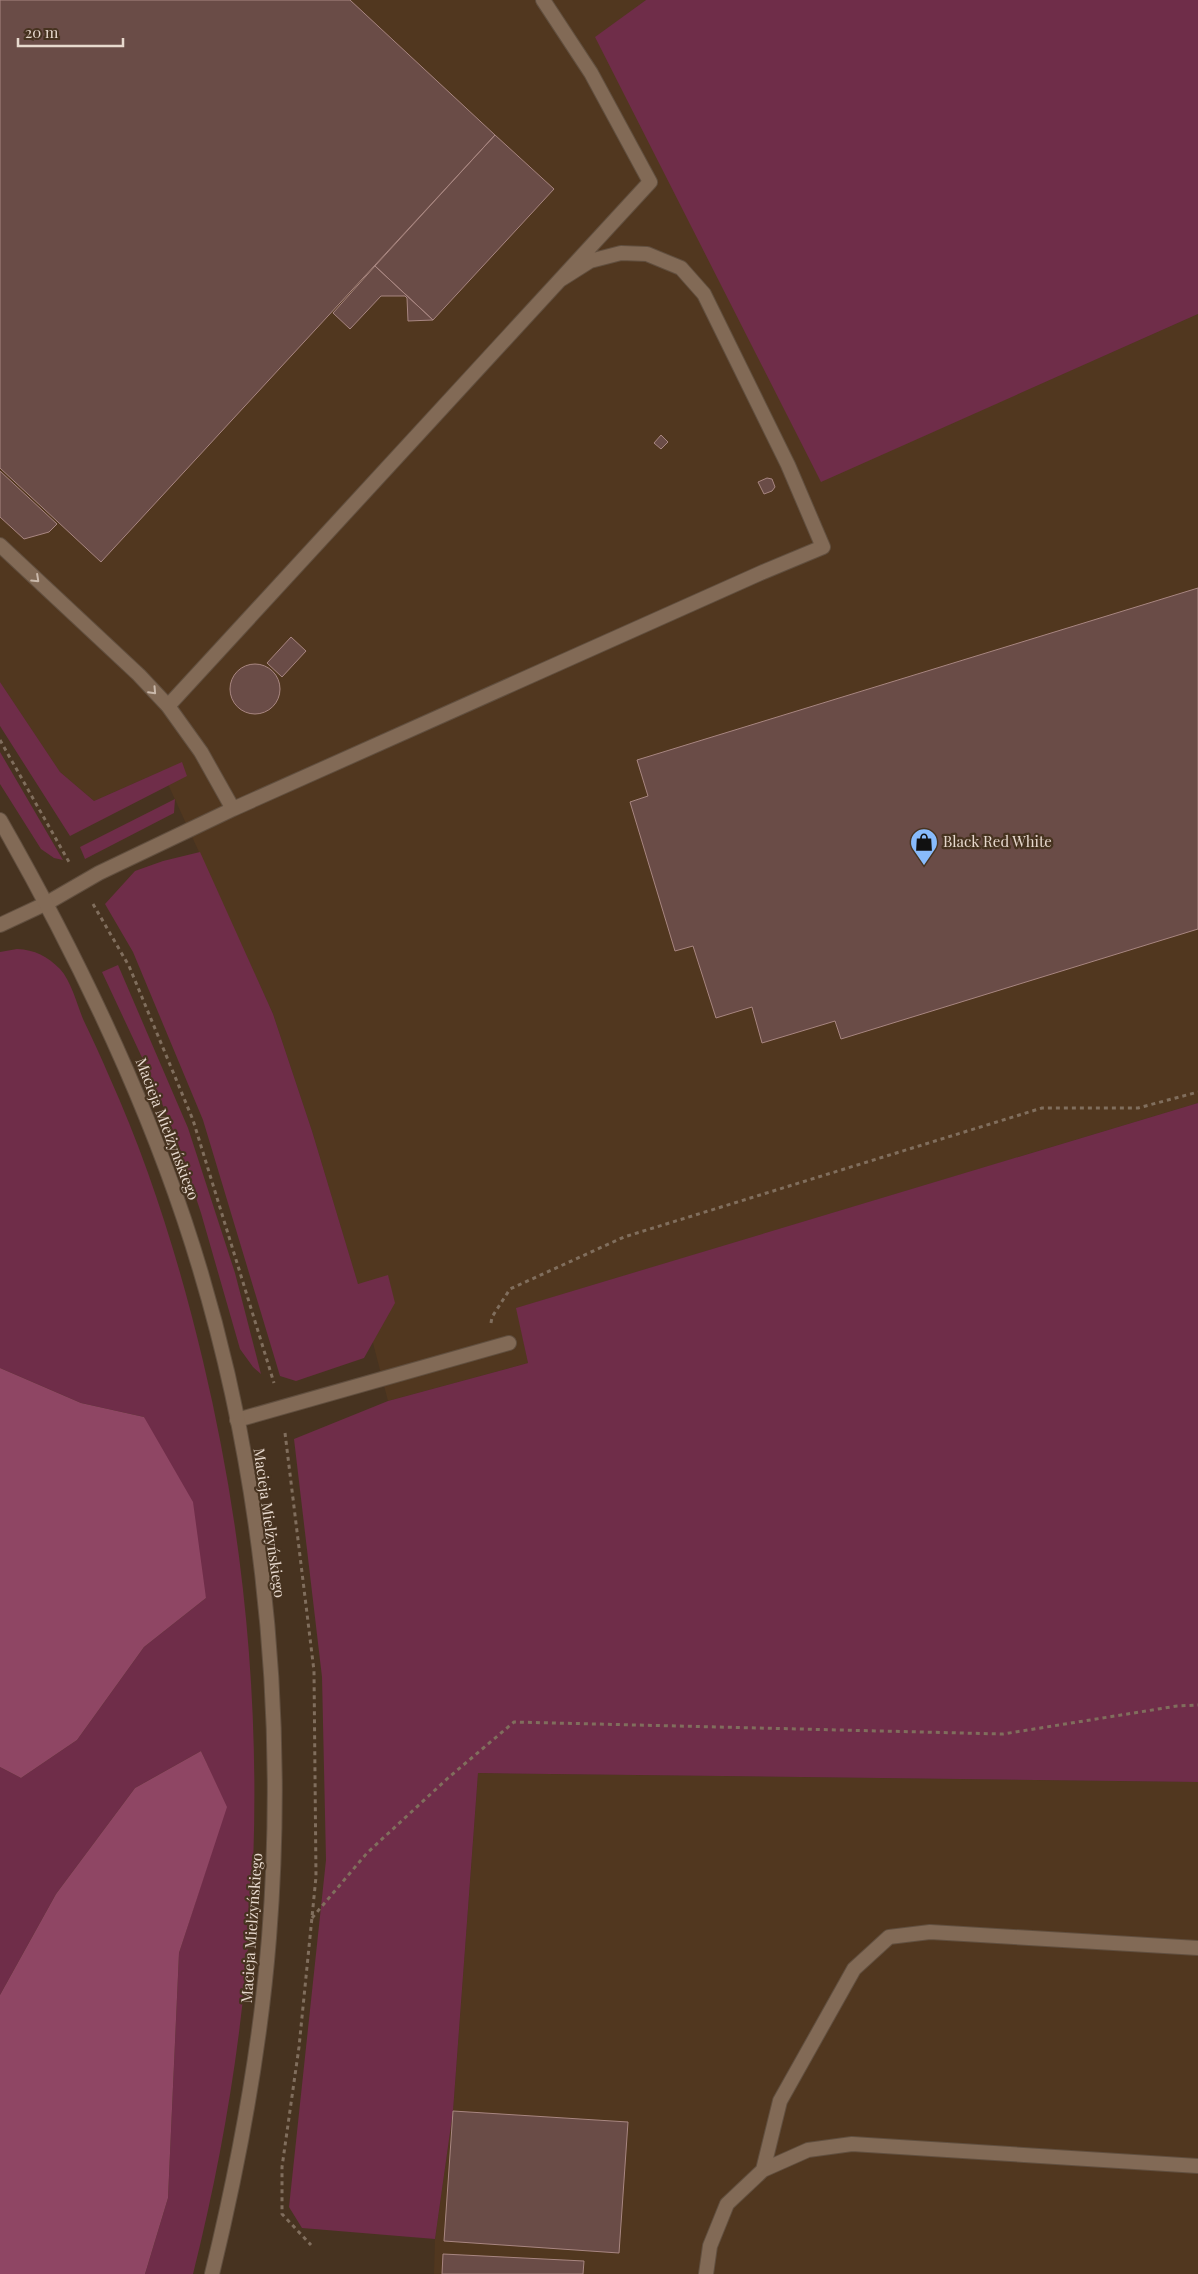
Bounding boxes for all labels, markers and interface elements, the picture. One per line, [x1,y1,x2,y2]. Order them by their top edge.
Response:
scale bar [18,15,122,47]
text: 20 m [25,22,59,42]
one-way arrow [30,573,39,582]
one-way arrow [147,685,156,694]
shop icon: Black Red White [909,827,939,866]
place label: Black Red White [943,831,1052,851]
street label: Macieja Mielżyńskiego [132,1055,204,1203]
street label: Macieja Mielżyńskiego [250,1447,290,1599]
street label: Macieja Mielżyńskiego [236,1852,266,2004]

